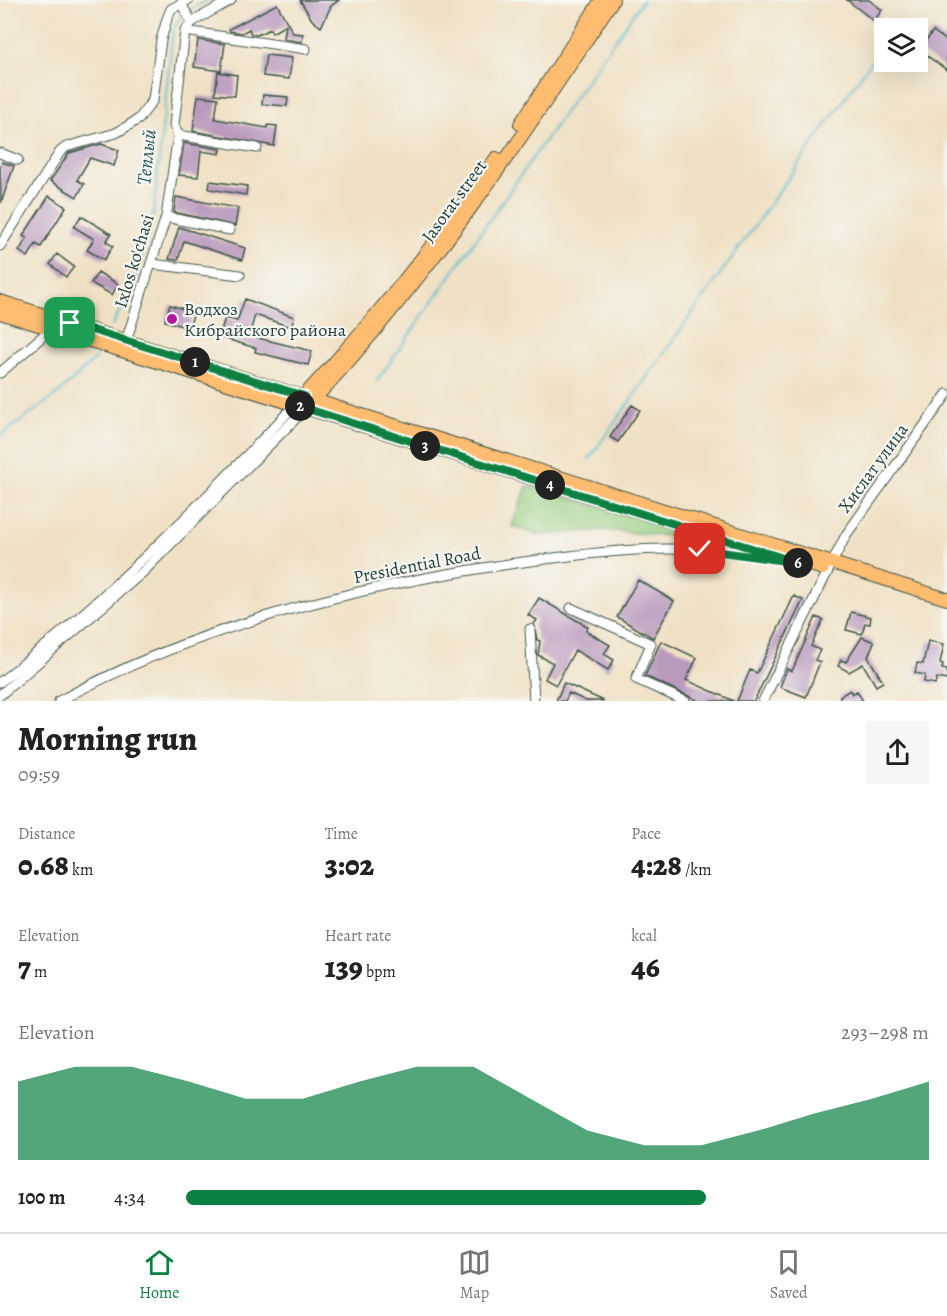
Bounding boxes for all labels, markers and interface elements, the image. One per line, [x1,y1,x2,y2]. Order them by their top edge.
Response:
map controls [874,18,928,72]
button: layers [874,18,928,72]
water label: Теплый [130,128,163,186]
street label: Jasorat street [416,155,492,247]
street label: Ixlos ko'chasi [108,211,160,311]
pin [44,297,95,348]
place label: Водхоз Кибрайского района [184,297,347,342]
icon: arrive [53,306,86,339]
marker: Водхоз Кибрайского района [165,312,179,326]
pin: 1 [180,347,210,377]
text: 1 [192,351,198,373]
pin: 2 [285,391,315,421]
text: 2 [296,395,304,417]
street label: Хислат улица [832,418,914,517]
pin: 3 [410,431,440,461]
text: 3 [422,435,428,457]
pin: 4 [535,470,565,500]
text: 4 [546,474,554,496]
pin [674,523,725,574]
icon: check [683,532,716,565]
street label: Presidential Road [351,541,483,589]
pin: 6 [783,548,813,578]
text: 6 [794,552,802,574]
text: Morning run [18,716,197,761]
button: share [866,721,929,784]
text: 09:59 [18,761,60,788]
text: Distance [18,823,75,845]
text: Time [325,823,358,845]
text: Pace [631,823,661,845]
text: 0.68 [18,845,69,885]
text: 3:02 [325,845,374,885]
text: 4:28 [631,845,682,885]
text: km [69,859,93,881]
text: /km [682,859,712,881]
text: Elevation [18,925,79,947]
text: Heart rate [325,925,391,947]
text: kcal [631,925,657,947]
text: 7 [18,947,31,987]
text: 139 [325,947,363,987]
text: 46 [631,947,660,987]
text: m [31,961,47,983]
text: bpm [363,961,396,983]
text: Elevation [18,1019,95,1046]
text: 293–298 m [841,1019,929,1046]
text: 100 m [18,1184,66,1211]
text: 4:34 [114,1184,145,1211]
tab: Home [139,1246,180,1304]
tab: Map [458,1246,491,1304]
tab: Saved [770,1246,808,1304]

